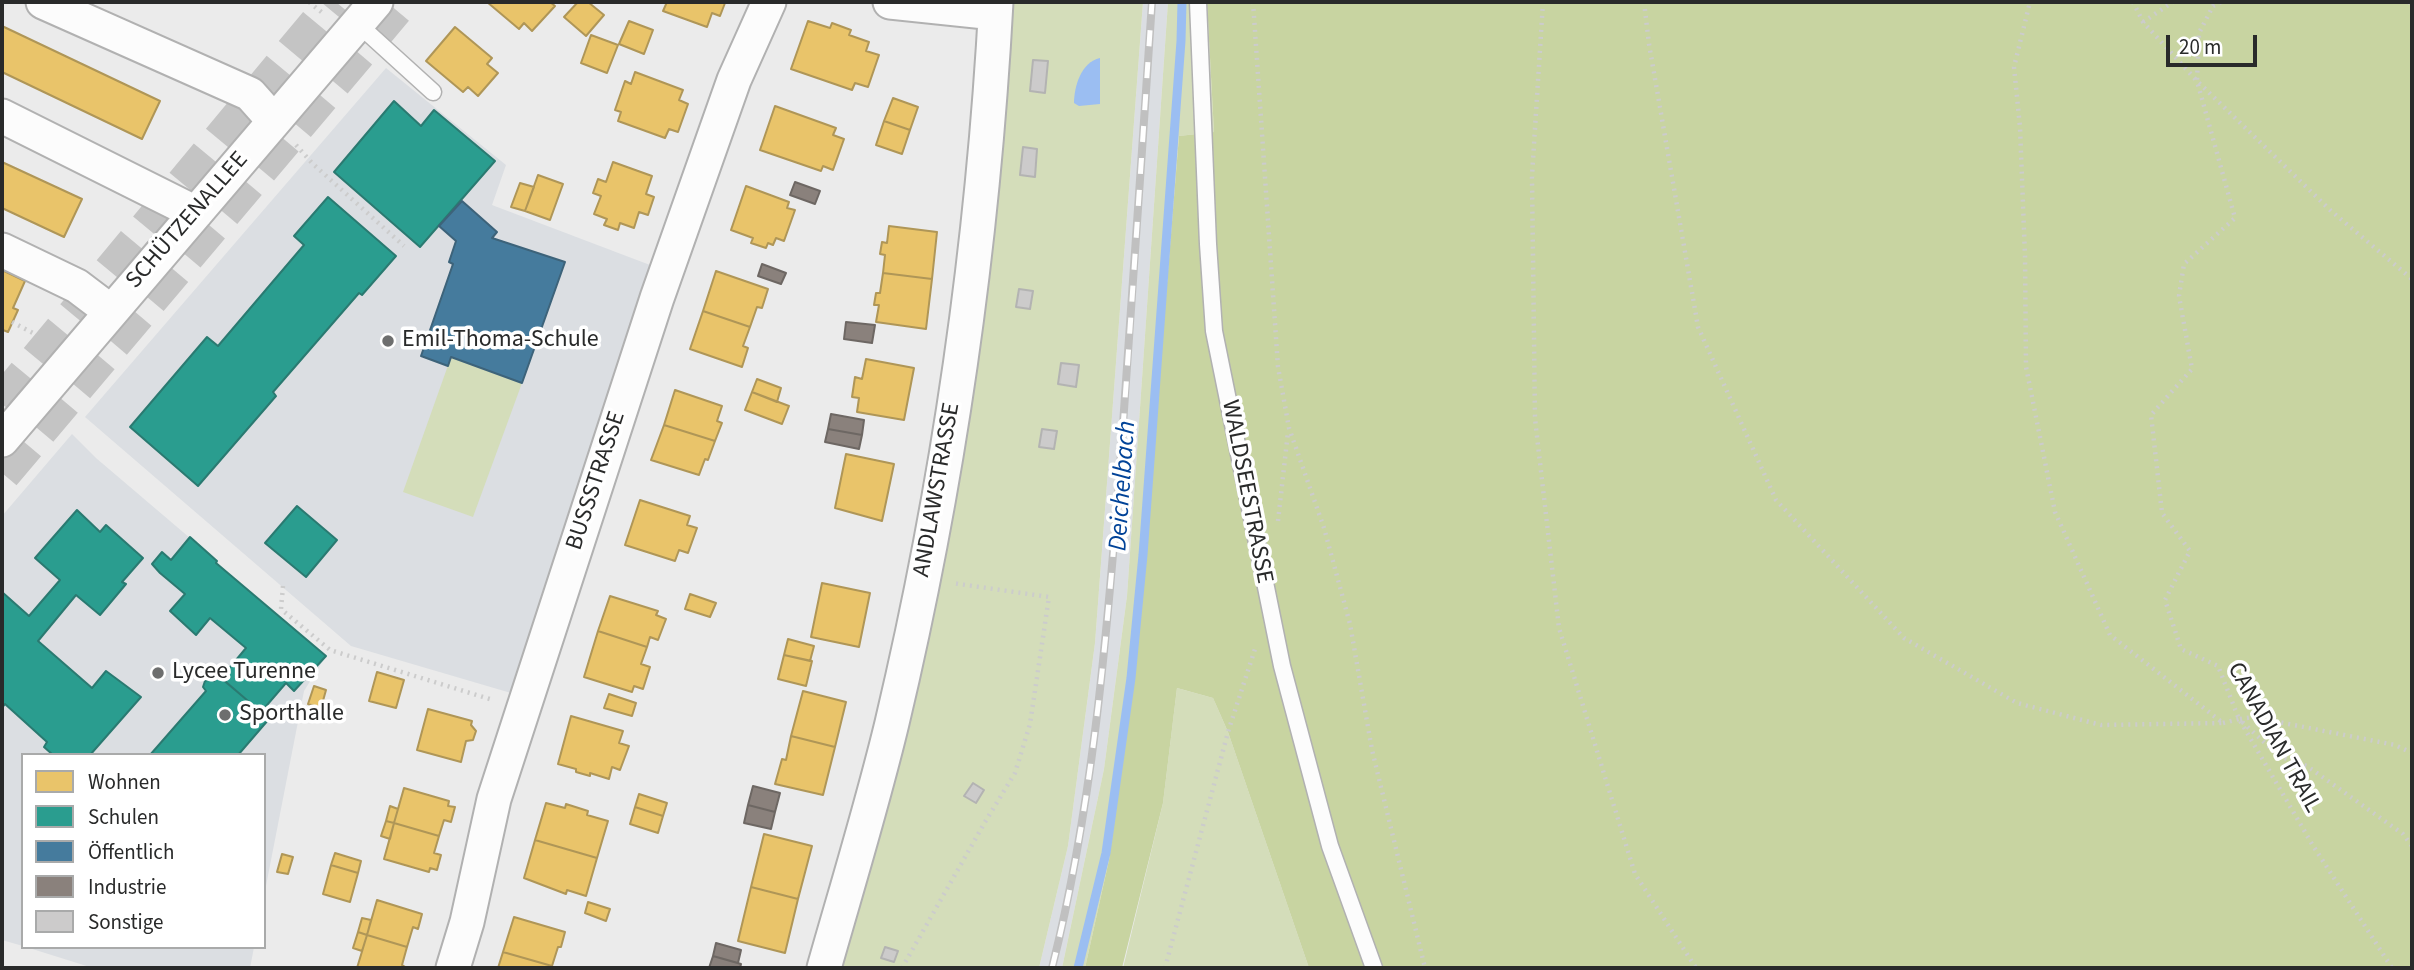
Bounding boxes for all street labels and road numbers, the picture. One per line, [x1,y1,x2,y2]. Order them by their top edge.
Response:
street label: SCHÜTZENALLEE [121,147,255,295]
street label: WALDSEESTRASSE [1214,398,1278,586]
street label: ANDLAWSTRASSE [908,401,968,579]
street label: BUSSSTRASSE [561,408,633,554]
street label: CANADIAN TRAIL [2220,658,2326,818]

